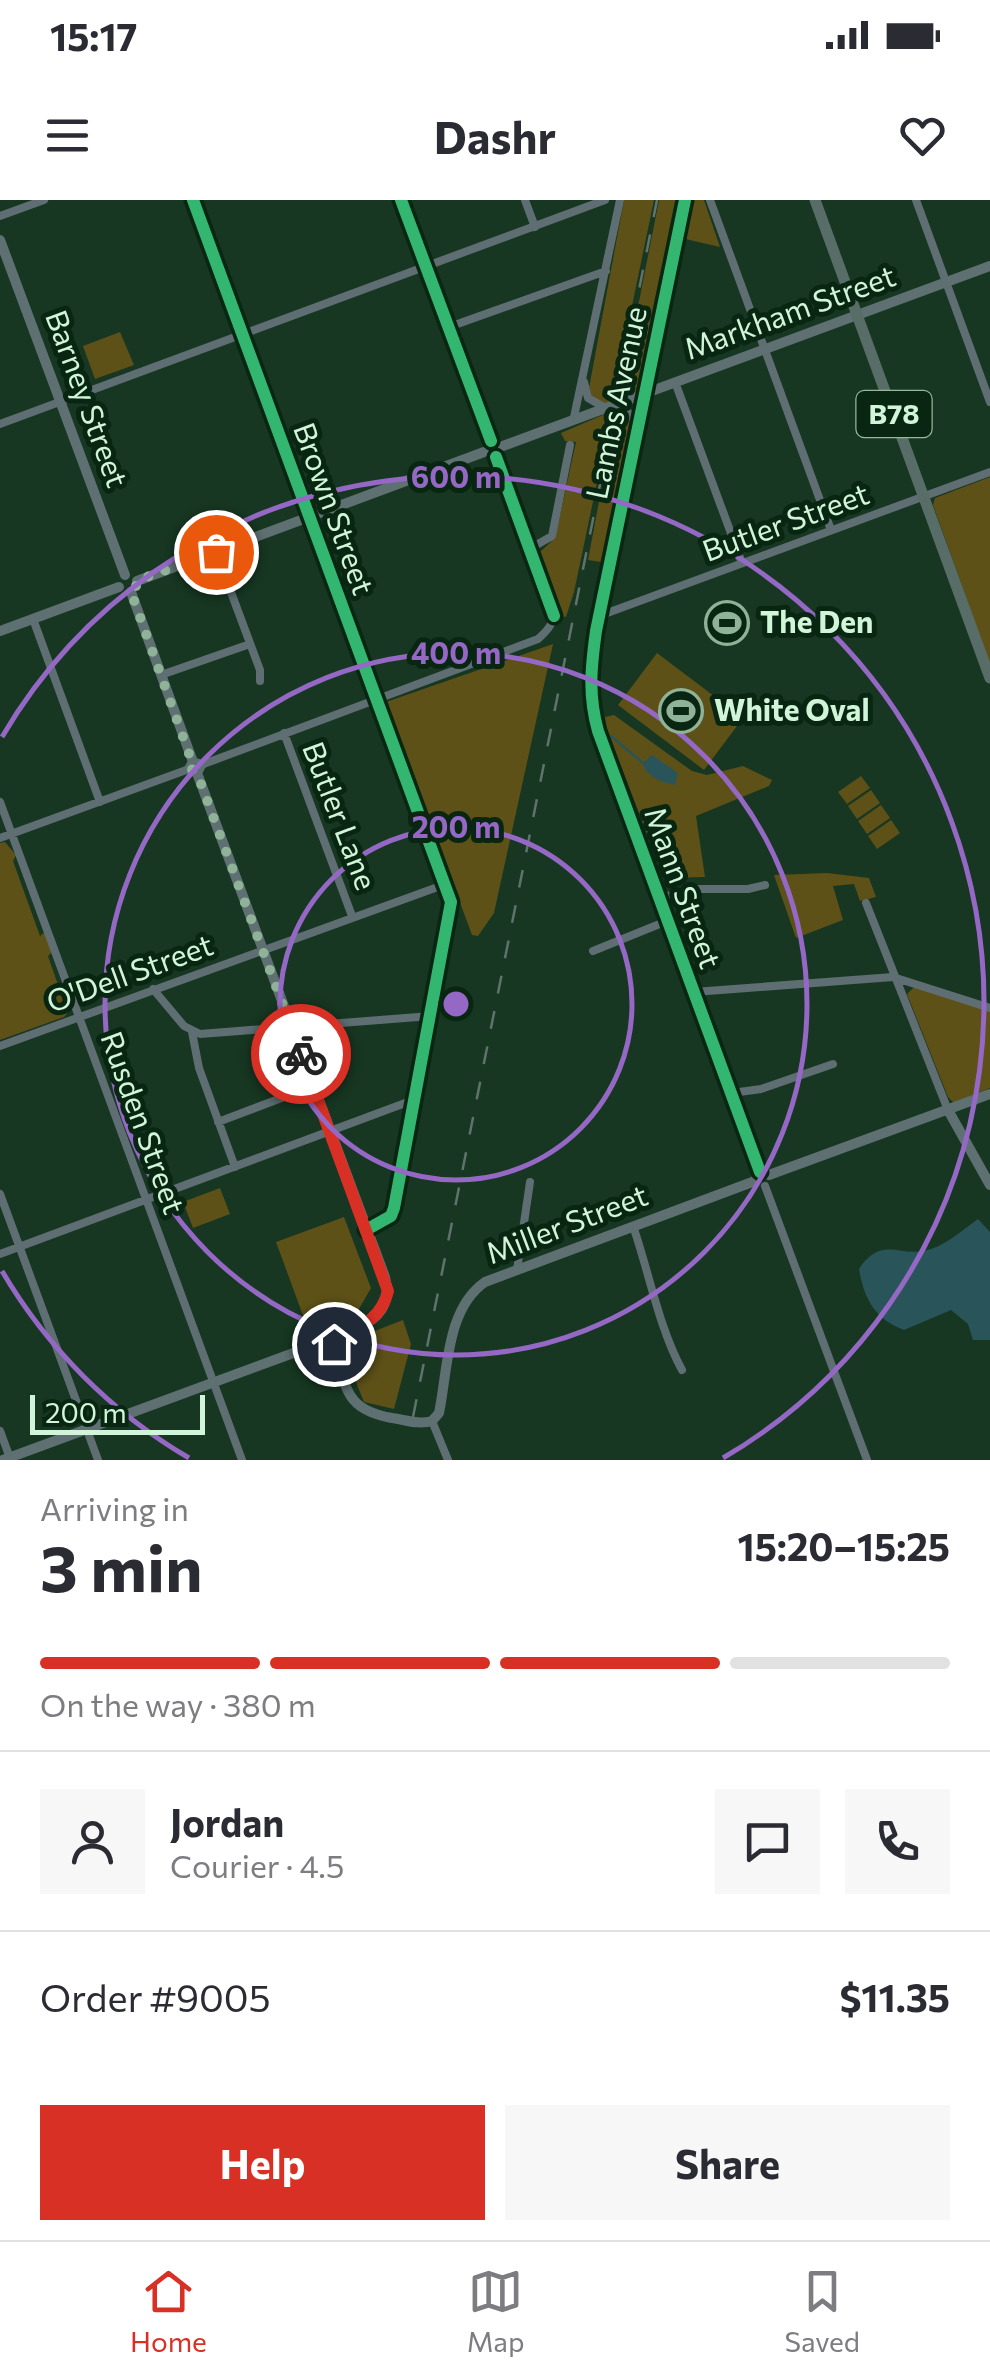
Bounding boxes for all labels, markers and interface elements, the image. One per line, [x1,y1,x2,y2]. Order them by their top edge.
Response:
text: 15:17 [50,12,137,59]
icon: menu [40,108,95,163]
text: Dashr [434,108,556,163]
icon: heart [895,108,950,163]
street label: Markham Street [679,255,900,366]
street label: Lambs Avenue [576,303,653,502]
street label: Barney Street [39,305,137,492]
road number: B78 [856,391,932,437]
street label: Brown Street [287,417,384,599]
text: 600 m [411,457,501,494]
street label: Butler Street [697,473,873,568]
pin [174,510,259,595]
icon: bag [189,525,244,580]
sports icon: The Den [704,600,750,646]
place label: The Den [760,602,873,639]
text: 400 m [411,633,501,670]
sports icon: White Oval [658,688,704,734]
place label: White Oval [714,690,870,727]
street label: Butler Lane [296,736,386,894]
street label: Mann Street [638,801,731,973]
text: 200 m [412,807,500,844]
street label: O'Dell Street [41,924,217,1019]
centre of rings [438,986,474,1022]
courier [251,1004,351,1104]
street label: Rusden Street [94,1026,194,1218]
icon: bike [274,1027,329,1082]
street label: Miller Street [480,1175,652,1270]
pin [292,1302,377,1387]
icon: home [307,1317,362,1372]
scale bar [30,1390,205,1434]
text: 200 m [45,1395,127,1429]
text: Arriving in [40,1488,189,1528]
text: 15:20–15:25 [737,1522,950,1569]
text: 3 min [40,1526,203,1605]
text: On the way · 380 m [40,1684,316,1724]
button: person [40,1789,145,1894]
button: chat [715,1789,820,1894]
button: phone [845,1789,950,1894]
text: Jordan [170,1798,284,1845]
text: Courier · 4.5 [170,1845,344,1885]
text: Order #9005 [40,1973,270,2020]
text: $11.35 [839,1973,950,2020]
button: Help [40,2105,485,2220]
button: Share [505,2105,950,2220]
tab: Home [130,2264,207,2358]
tab: Map [467,2264,525,2358]
tab: Saved [784,2264,860,2358]

